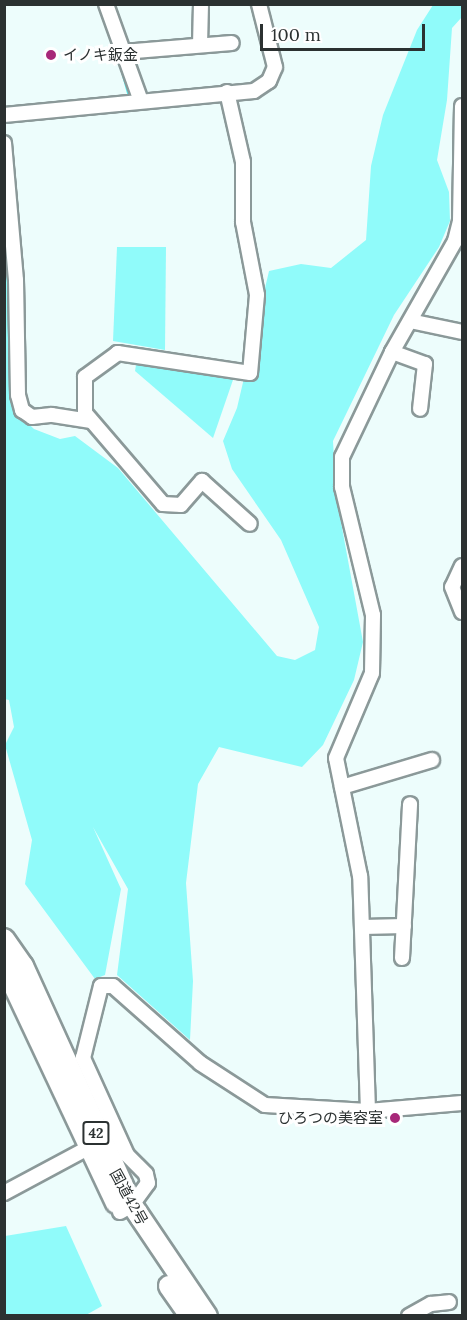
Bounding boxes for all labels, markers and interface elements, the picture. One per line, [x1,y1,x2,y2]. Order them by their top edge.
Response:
scale bar [263,12,428,50]
text: 100 m [271,23,321,46]
place label: イノキ鈑金 [63,46,138,64]
marker: イノキ鈑金 [44,48,58,62]
place label: ひろつの美容室 [278,1109,383,1127]
marker: ひろつの美容室 [388,1111,402,1125]
road number: 42 [81,1122,111,1144]
street label: 国道42号 [106,1166,152,1228]

